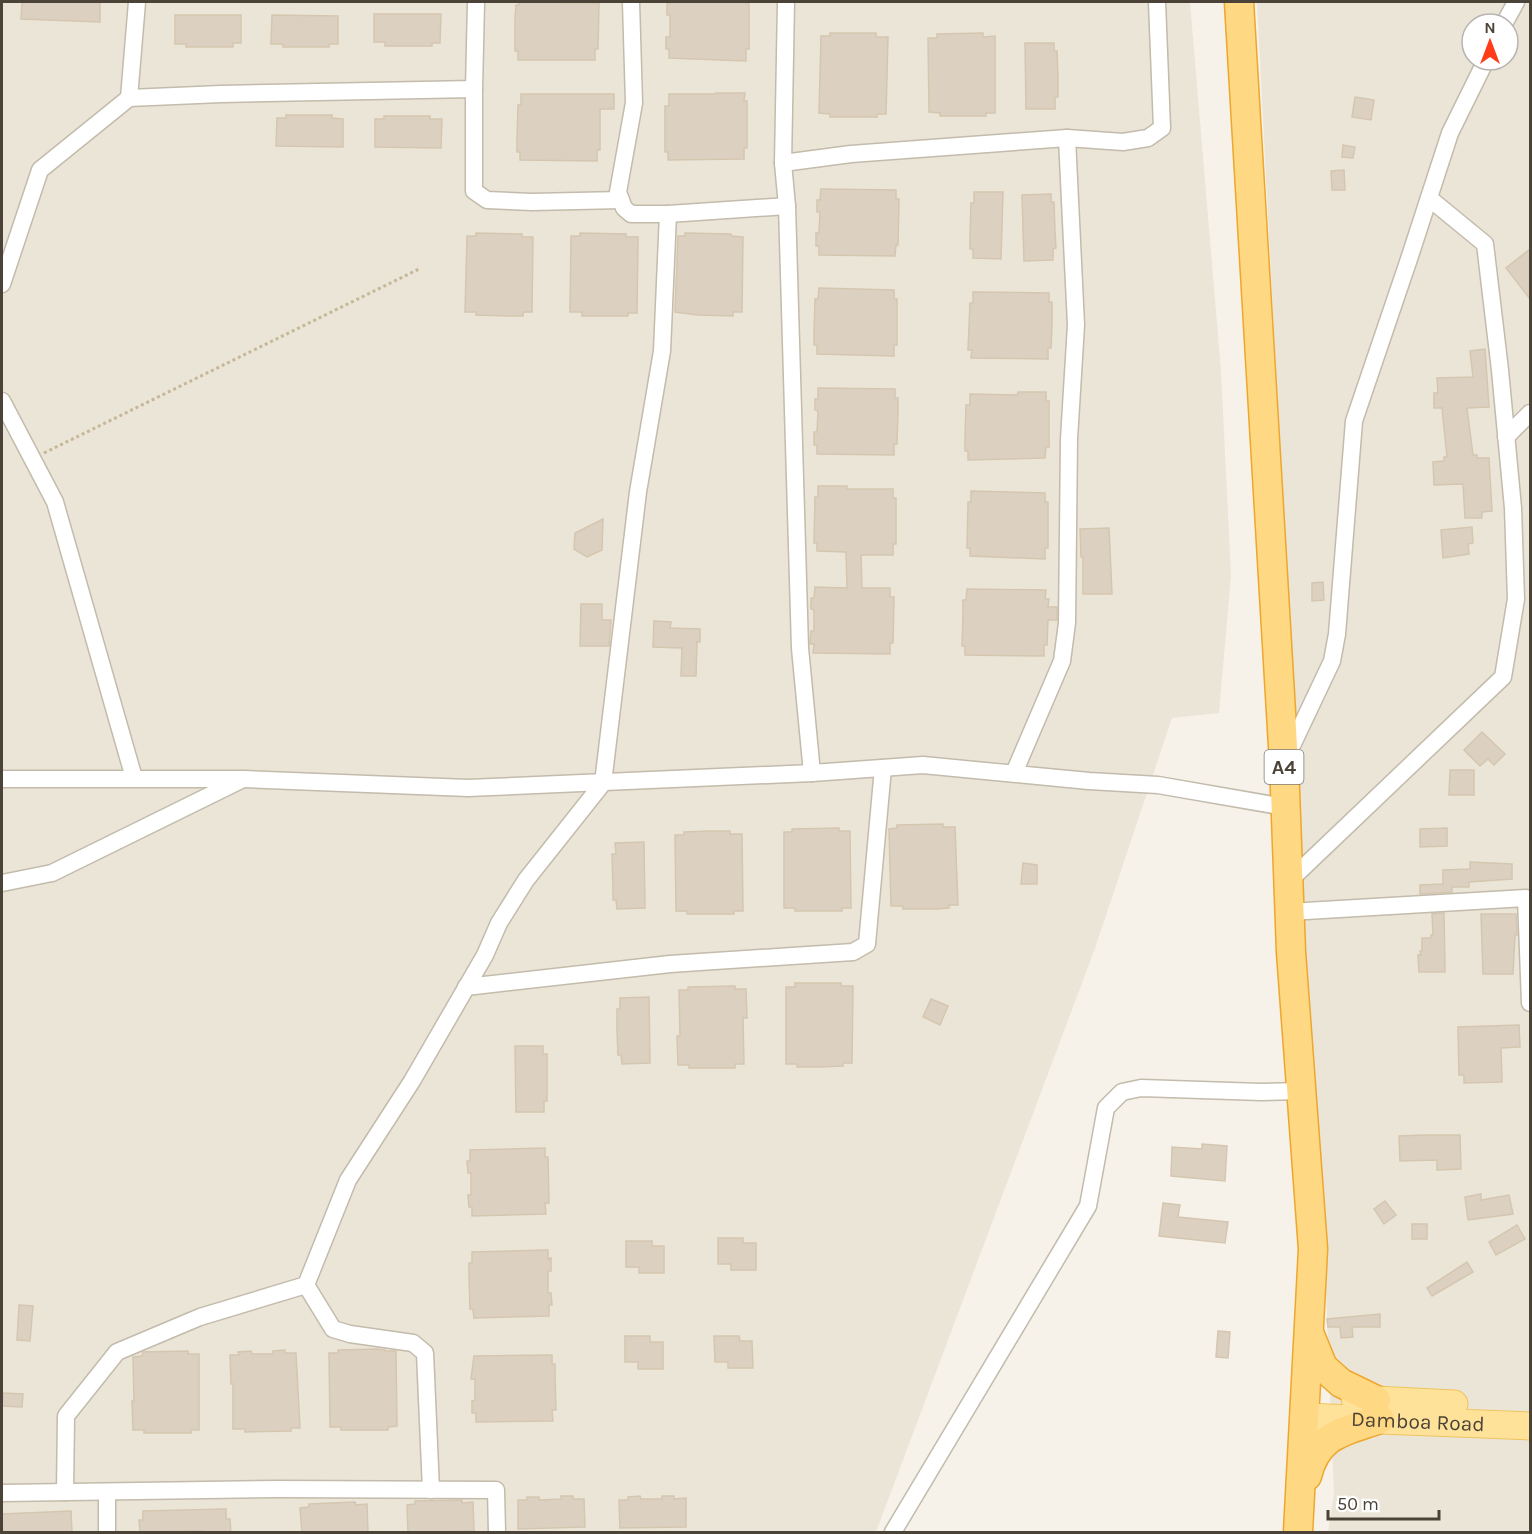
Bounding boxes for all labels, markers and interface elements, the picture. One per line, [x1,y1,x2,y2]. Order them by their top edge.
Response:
north arrow [1460,12,1520,72]
text: N [1484,18,1496,37]
road number: A4 [1264,750,1304,784]
street label: Damboa Road [1351,1407,1485,1436]
scale bar [1328,1483,1439,1521]
text: 50 m [1337,1493,1379,1515]

